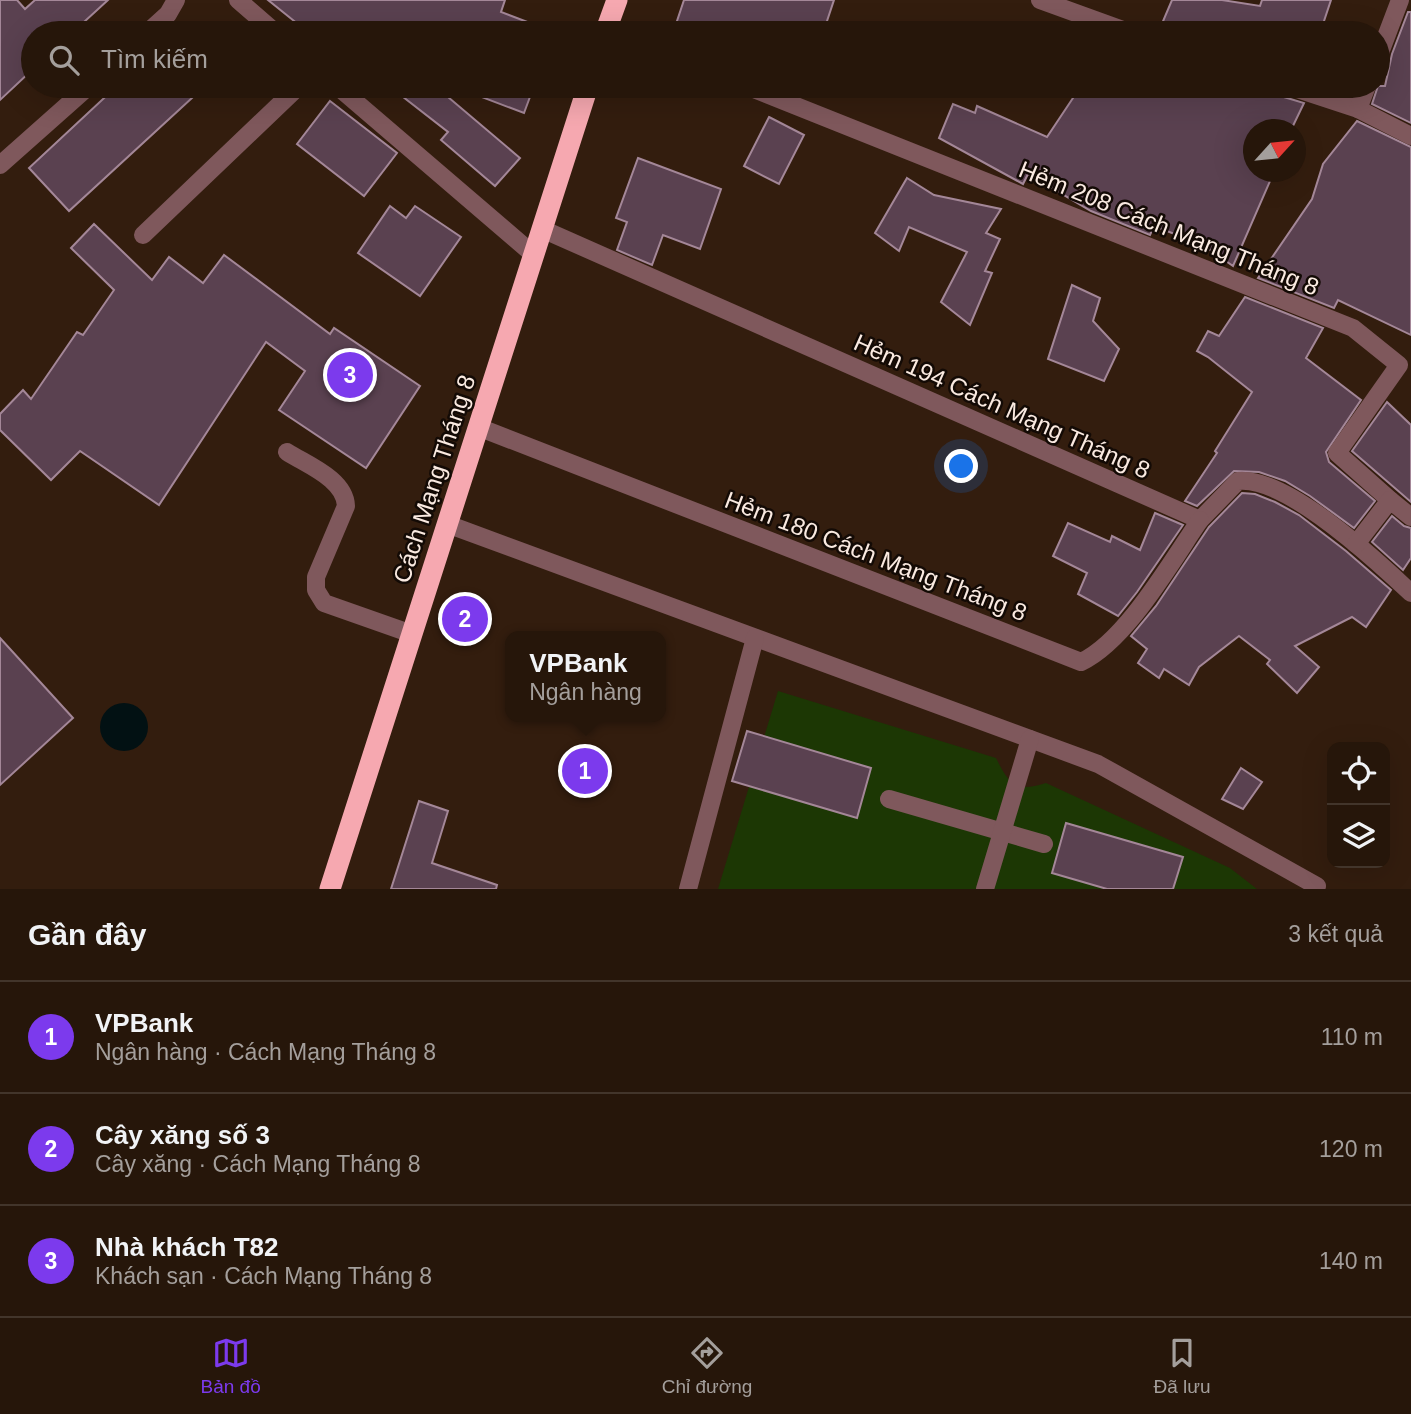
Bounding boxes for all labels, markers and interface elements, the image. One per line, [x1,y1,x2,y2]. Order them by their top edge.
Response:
search box [21,21,1390,98]
icon: search [45,41,83,79]
text: Tìm kiếm [101,44,208,74]
north arrow [1243,119,1306,182]
street label: Hẻm 208 Cách Mạng Tháng 8 [1015,155,1323,301]
street label: Hẻm 194 Cách Mạng Tháng 8 [850,328,1154,484]
pin: 3 [327,349,373,401]
street label: Cách Mạng Tháng 8 [388,372,480,586]
your location [944,449,978,483]
street label: Hẻm 180 Cách Mạng Tháng 8 [721,486,1031,626]
pin: 2 [442,593,488,645]
popup [505,631,666,722]
text: VPBank [529,648,627,678]
text: Ngân hàng [529,679,642,705]
map controls [1327,742,1390,868]
button: locate [1327,742,1390,805]
pin: 1 [562,745,608,797]
button: layers [1327,805,1390,868]
text: Gần đây [28,918,146,951]
text: 3 kết quả [1288,921,1383,947]
text: VPBank [95,1008,193,1038]
text: 1 [45,1024,57,1050]
text: 110 m [1321,1024,1383,1050]
text: Ngân hàng · Cách Mạng Tháng 8 [95,1039,436,1065]
text: Cây xăng số 3 [95,1120,270,1150]
text: 2 [45,1136,57,1162]
text: 120 m [1319,1136,1383,1162]
text: Cây xăng · Cách Mạng Tháng 8 [95,1151,421,1177]
text: Nhà khách T82 [95,1232,279,1262]
text: 3 [45,1248,57,1274]
text: 140 m [1319,1248,1383,1274]
text: Khách sạn · Cách Mạng Tháng 8 [95,1263,432,1289]
tab: Bản đồ [201,1334,261,1398]
tab: Chỉ đường [662,1334,752,1398]
tab: Đã lưu [1153,1334,1210,1398]

